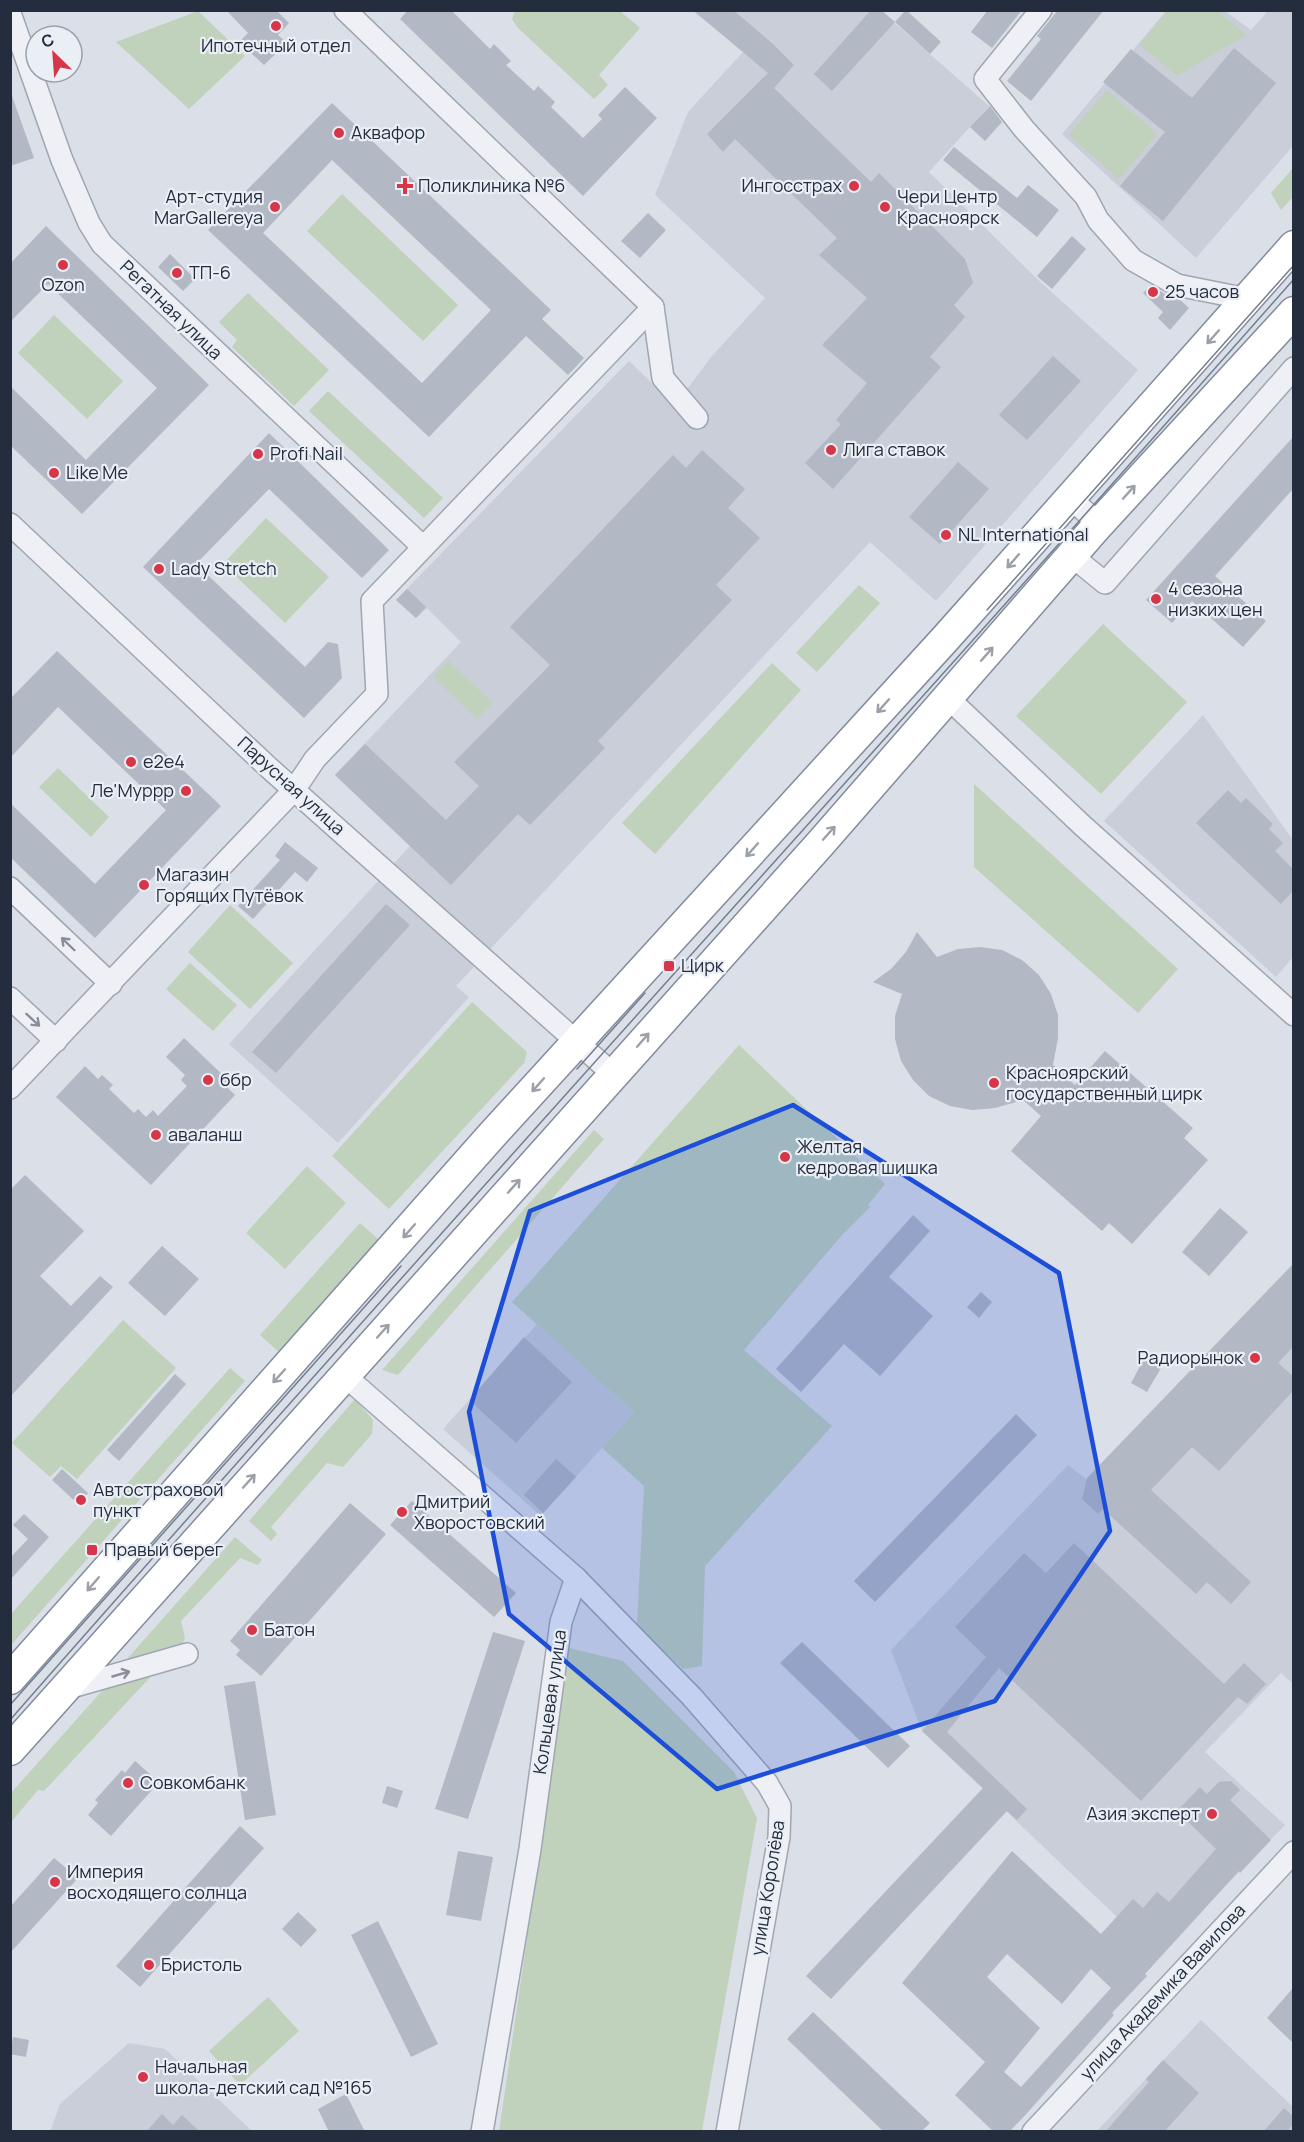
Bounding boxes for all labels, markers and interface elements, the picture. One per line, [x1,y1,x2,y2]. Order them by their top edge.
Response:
marker: Ипотечный отдел [269,19,283,33]
north arrow [24,24,84,84]
text: С [38,28,58,53]
place label: Ипотечный отдел [201,33,351,57]
place label: Аквафор [351,120,425,144]
marker: Аквафор [332,126,346,140]
place label: Поликлиника №6 [418,173,566,197]
place label: Ингосстрах [742,173,843,197]
marker: Поликлиника №6 [396,177,414,195]
marker: Ингосстрах [847,179,861,193]
place label: Арт-студия MarGallereya [154,184,263,229]
place label: Чери Центр Красноярск [897,184,1000,229]
marker: Арт-студия MarGallereya [268,200,282,214]
marker: Чери Центр Красноярск [878,200,892,214]
street label: Регатная улица [115,254,228,364]
marker: Ozon [56,258,70,272]
place label: ТП-6 [189,260,231,284]
marker: ТП-6 [170,266,184,280]
place label: Ozon [41,272,85,296]
place label: 25 часов [1165,279,1239,303]
marker: 25 часов [1146,285,1160,299]
one-way arrow [1206,329,1220,344]
place label: Лига ставок [843,437,946,461]
place label: Profi Nail [270,441,343,465]
marker: Лига ставок [824,443,838,457]
marker: Profi Nail [251,447,265,461]
place label: Like Me [66,460,128,484]
marker: Like Me [47,466,61,480]
one-way arrow [1122,485,1136,500]
place label: NL International [958,522,1089,546]
marker: NL International [939,528,953,542]
one-way arrow [1006,553,1020,568]
place label: Lady Stretch [171,556,277,580]
marker: Lady Stretch [152,562,166,576]
place label: 4 сезона низких цен [1168,576,1263,621]
marker: 4 сезона низких цен [1149,592,1163,606]
one-way arrow [980,646,993,662]
one-way arrow [876,699,890,714]
street label: Парусная улица [233,731,351,840]
place label: е2е4 [143,749,185,773]
marker: е2е4 [124,755,138,769]
place label: Ле'Муррр [90,778,174,802]
marker: Ле'Муррр [179,784,193,798]
one-way arrow [822,826,836,841]
one-way arrow [745,843,759,858]
place label: Магазин Горящих Путёвок [156,862,304,907]
marker: Магазин Горящих Путёвок [137,878,151,892]
one-way arrow [61,936,76,951]
place label: Цирк [681,953,725,977]
marker: Цирк [662,959,676,973]
one-way arrow [25,1013,40,1027]
one-way arrow [636,1032,649,1048]
place label: Красноярский государственный цирк [1006,1060,1203,1105]
place label: ббр [220,1067,252,1091]
marker: ббр [201,1073,215,1087]
marker: Красноярский государственный цирк [987,1076,1001,1090]
one-way arrow [531,1077,545,1092]
place label: аваланш [168,1122,242,1146]
marker: аваланш [149,1128,163,1142]
place label: Желтая кедровая шишка [797,1134,938,1179]
marker: Желтая кедровая шишка [778,1150,792,1164]
one-way arrow [507,1179,521,1194]
one-way arrow [402,1223,416,1238]
one-way arrow [376,1324,390,1339]
place label: Радиорынок [1138,1345,1244,1369]
marker: Радиорынок [1248,1351,1262,1365]
one-way arrow [272,1368,286,1383]
one-way arrow [242,1474,256,1489]
place label: Автостраховой пункт [93,1477,223,1522]
place label: Дмитрий Хворостовский [414,1489,545,1534]
marker: Автостраховой пункт [74,1493,88,1507]
marker: Дмитрий Хворостовский [395,1505,409,1519]
place label: Правый берег [104,1537,223,1561]
marker: Правый берег [85,1543,99,1557]
one-way arrow [86,1576,99,1592]
place label: Батон [264,1617,315,1641]
marker: Батон [245,1623,259,1637]
street label: Кольцевая улица [527,1628,571,1776]
one-way arrow [111,1668,130,1679]
place label: Совкомбанк [140,1770,246,1794]
marker: Совкомбанк [121,1776,135,1790]
place label: Азия эксперт [1086,1801,1200,1825]
marker: Азия эксперт [1205,1807,1219,1821]
street label: улица Королёва [744,1818,790,1957]
place label: Империя восходящего солнца [67,1859,247,1904]
marker: Империя восходящего солнца [48,1875,62,1889]
street label: улица Академика Вавилова [1074,1898,1250,2085]
place label: Бристоль [161,1952,242,1976]
marker: Бристоль [142,1958,156,1972]
place label: Начальная школа-детский сад №165 [155,2054,372,2099]
marker: Начальная школа-детский сад №165 [136,2070,150,2084]

